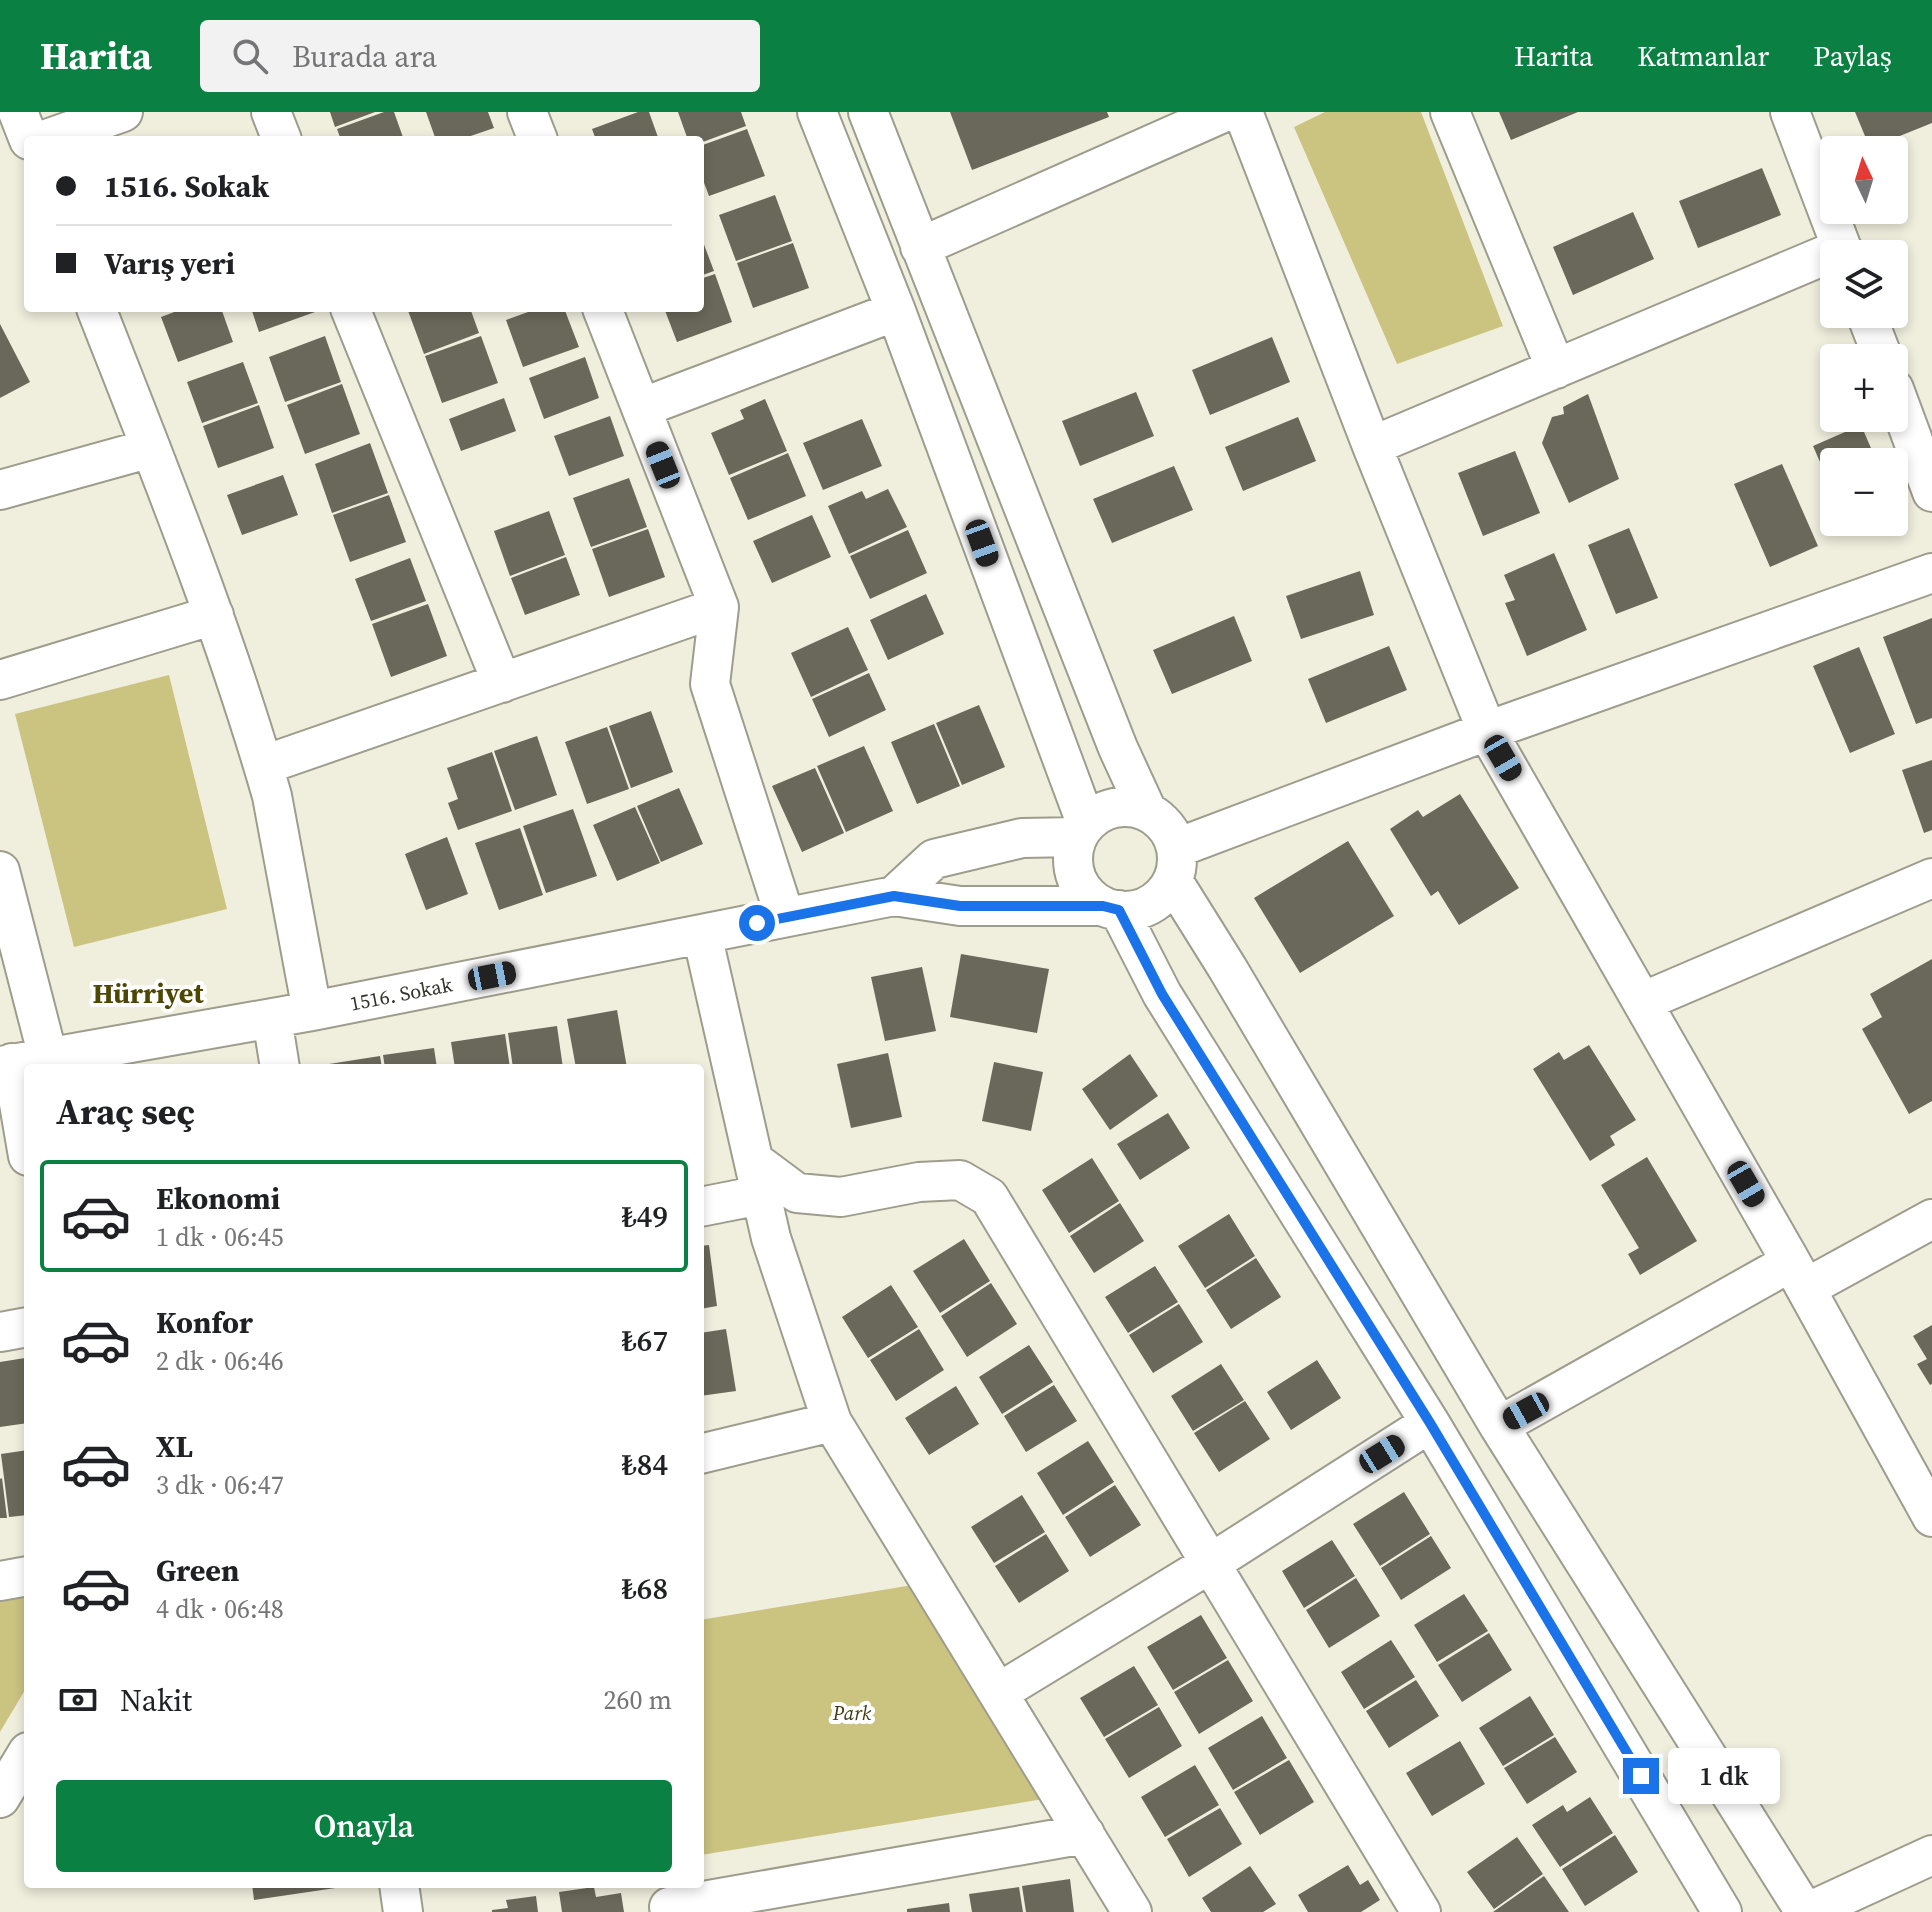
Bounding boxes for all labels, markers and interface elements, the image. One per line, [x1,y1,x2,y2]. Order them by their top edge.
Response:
search box [200,20,760,92]
text: Harita [40,30,152,82]
icon: search [228,34,272,78]
text: Burada ara [292,36,437,77]
text: Harita [1514,37,1593,75]
text: Katmanlar [1637,37,1769,75]
text: Paylaş [1813,37,1892,75]
north arrow [1820,136,1908,224]
map controls [1820,136,1908,536]
text: 1516. Sokak [104,166,269,207]
button: layers [1820,240,1908,328]
text: Varış yeri [104,243,235,284]
button: + [1820,344,1908,432]
car [643,438,683,492]
button: − [1820,448,1908,536]
car [963,516,1001,570]
car [1481,731,1525,785]
route start [739,905,775,941]
car [466,960,518,992]
street label: 1516. Sokak [347,970,455,1018]
district label: Hürriyet [93,974,204,1012]
text: Araç seç [56,1087,195,1136]
car [1724,1157,1768,1211]
text: Ekonomi [156,1178,280,1219]
icon: car [60,1180,132,1252]
text: ₺49 [621,1196,668,1237]
text: 1 dk · 06:45 [156,1219,284,1255]
text: Konfor [156,1302,253,1343]
icon: car [60,1304,132,1376]
text: ₺67 [621,1320,668,1361]
text: 2 dk · 06:46 [156,1343,284,1379]
car [1499,1389,1553,1433]
text: XL [156,1426,193,1467]
icon: car [60,1428,132,1500]
car [1355,1431,1409,1477]
text: ₺84 [621,1444,668,1485]
text: 3 dk · 06:47 [156,1467,284,1503]
text: Green [156,1550,239,1591]
icon: car [60,1552,132,1624]
text: ₺68 [621,1568,668,1609]
text: 4 dk · 06:48 [156,1591,284,1627]
icon: cash [56,1678,100,1722]
text: Nakit [120,1680,192,1721]
text: 260 m [604,1682,672,1718]
park label: Park [832,1699,872,1727]
callout: 1 dk [1669,1748,1781,1804]
route end [1623,1758,1659,1794]
text: 1 dk [1699,1758,1749,1794]
button: Onayla [56,1780,672,1872]

